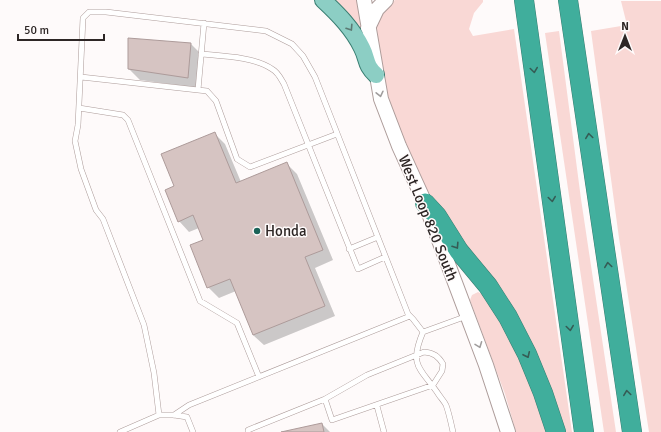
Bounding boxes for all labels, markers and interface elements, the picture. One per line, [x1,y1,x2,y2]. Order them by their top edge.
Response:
scale bar [18,16,104,42]
north arrow [605,16,645,56]
text: N [621,20,629,33]
text: 50 m [24,23,49,38]
one-way arrow [345,24,352,31]
one-way arrow [529,67,538,74]
one-way arrow [375,90,384,97]
one-way arrow [585,133,594,139]
street label: West Loop 820 South [394,152,462,284]
one-way arrow [547,196,556,202]
place label: Honda [265,222,307,240]
marker: Honda [252,226,262,236]
one-way arrow [452,242,459,249]
one-way arrow [604,262,613,268]
one-way arrow [565,325,574,331]
one-way arrow [474,341,482,348]
one-way arrow [522,350,530,358]
one-way arrow [623,390,632,396]

